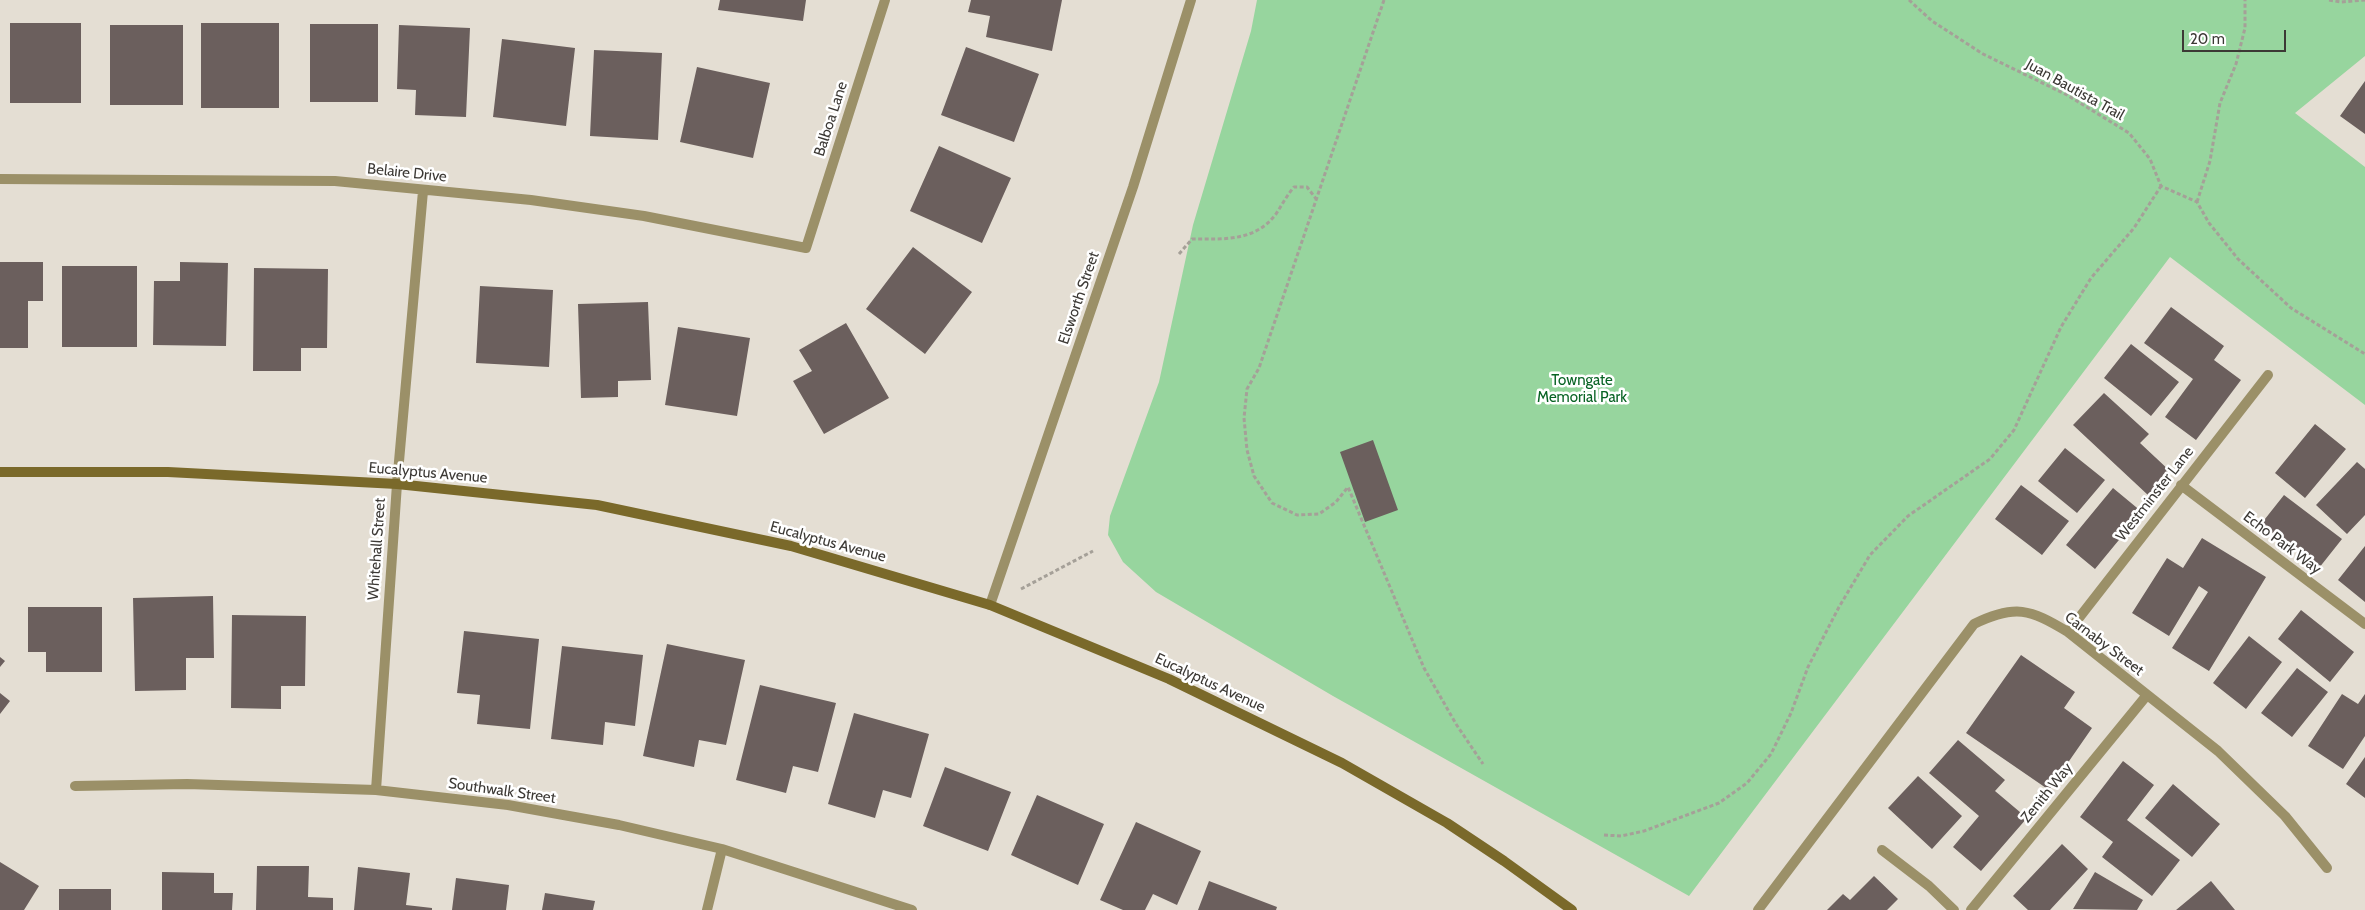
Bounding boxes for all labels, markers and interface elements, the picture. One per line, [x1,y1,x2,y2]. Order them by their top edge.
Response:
scale bar [2185,20,2289,52]
text: 20 m [2190,30,2225,48]
street label: Juan Bautista Trail [2023,56,2127,124]
street label: Balboa Lane [810,79,852,159]
street label: Belaire Drive [366,160,448,186]
street label: Elsworth Street [1055,249,1103,347]
park label: Towngate Memorial Park [1537,372,1627,407]
street label: Westminster Lane [2112,443,2198,545]
street label: Eucalyptus Avenue [368,459,488,487]
street label: Whitehall Street [364,497,390,601]
street label: Echo Park Way [2239,508,2325,578]
street label: Eucalyptus Avenue [768,518,888,566]
street label: Carnaby Street [2061,608,2147,680]
street label: Eucalyptus Avenue [1152,650,1268,716]
street label: Zenith Way [2017,759,2077,827]
street label: Southwalk Street [447,775,557,807]

